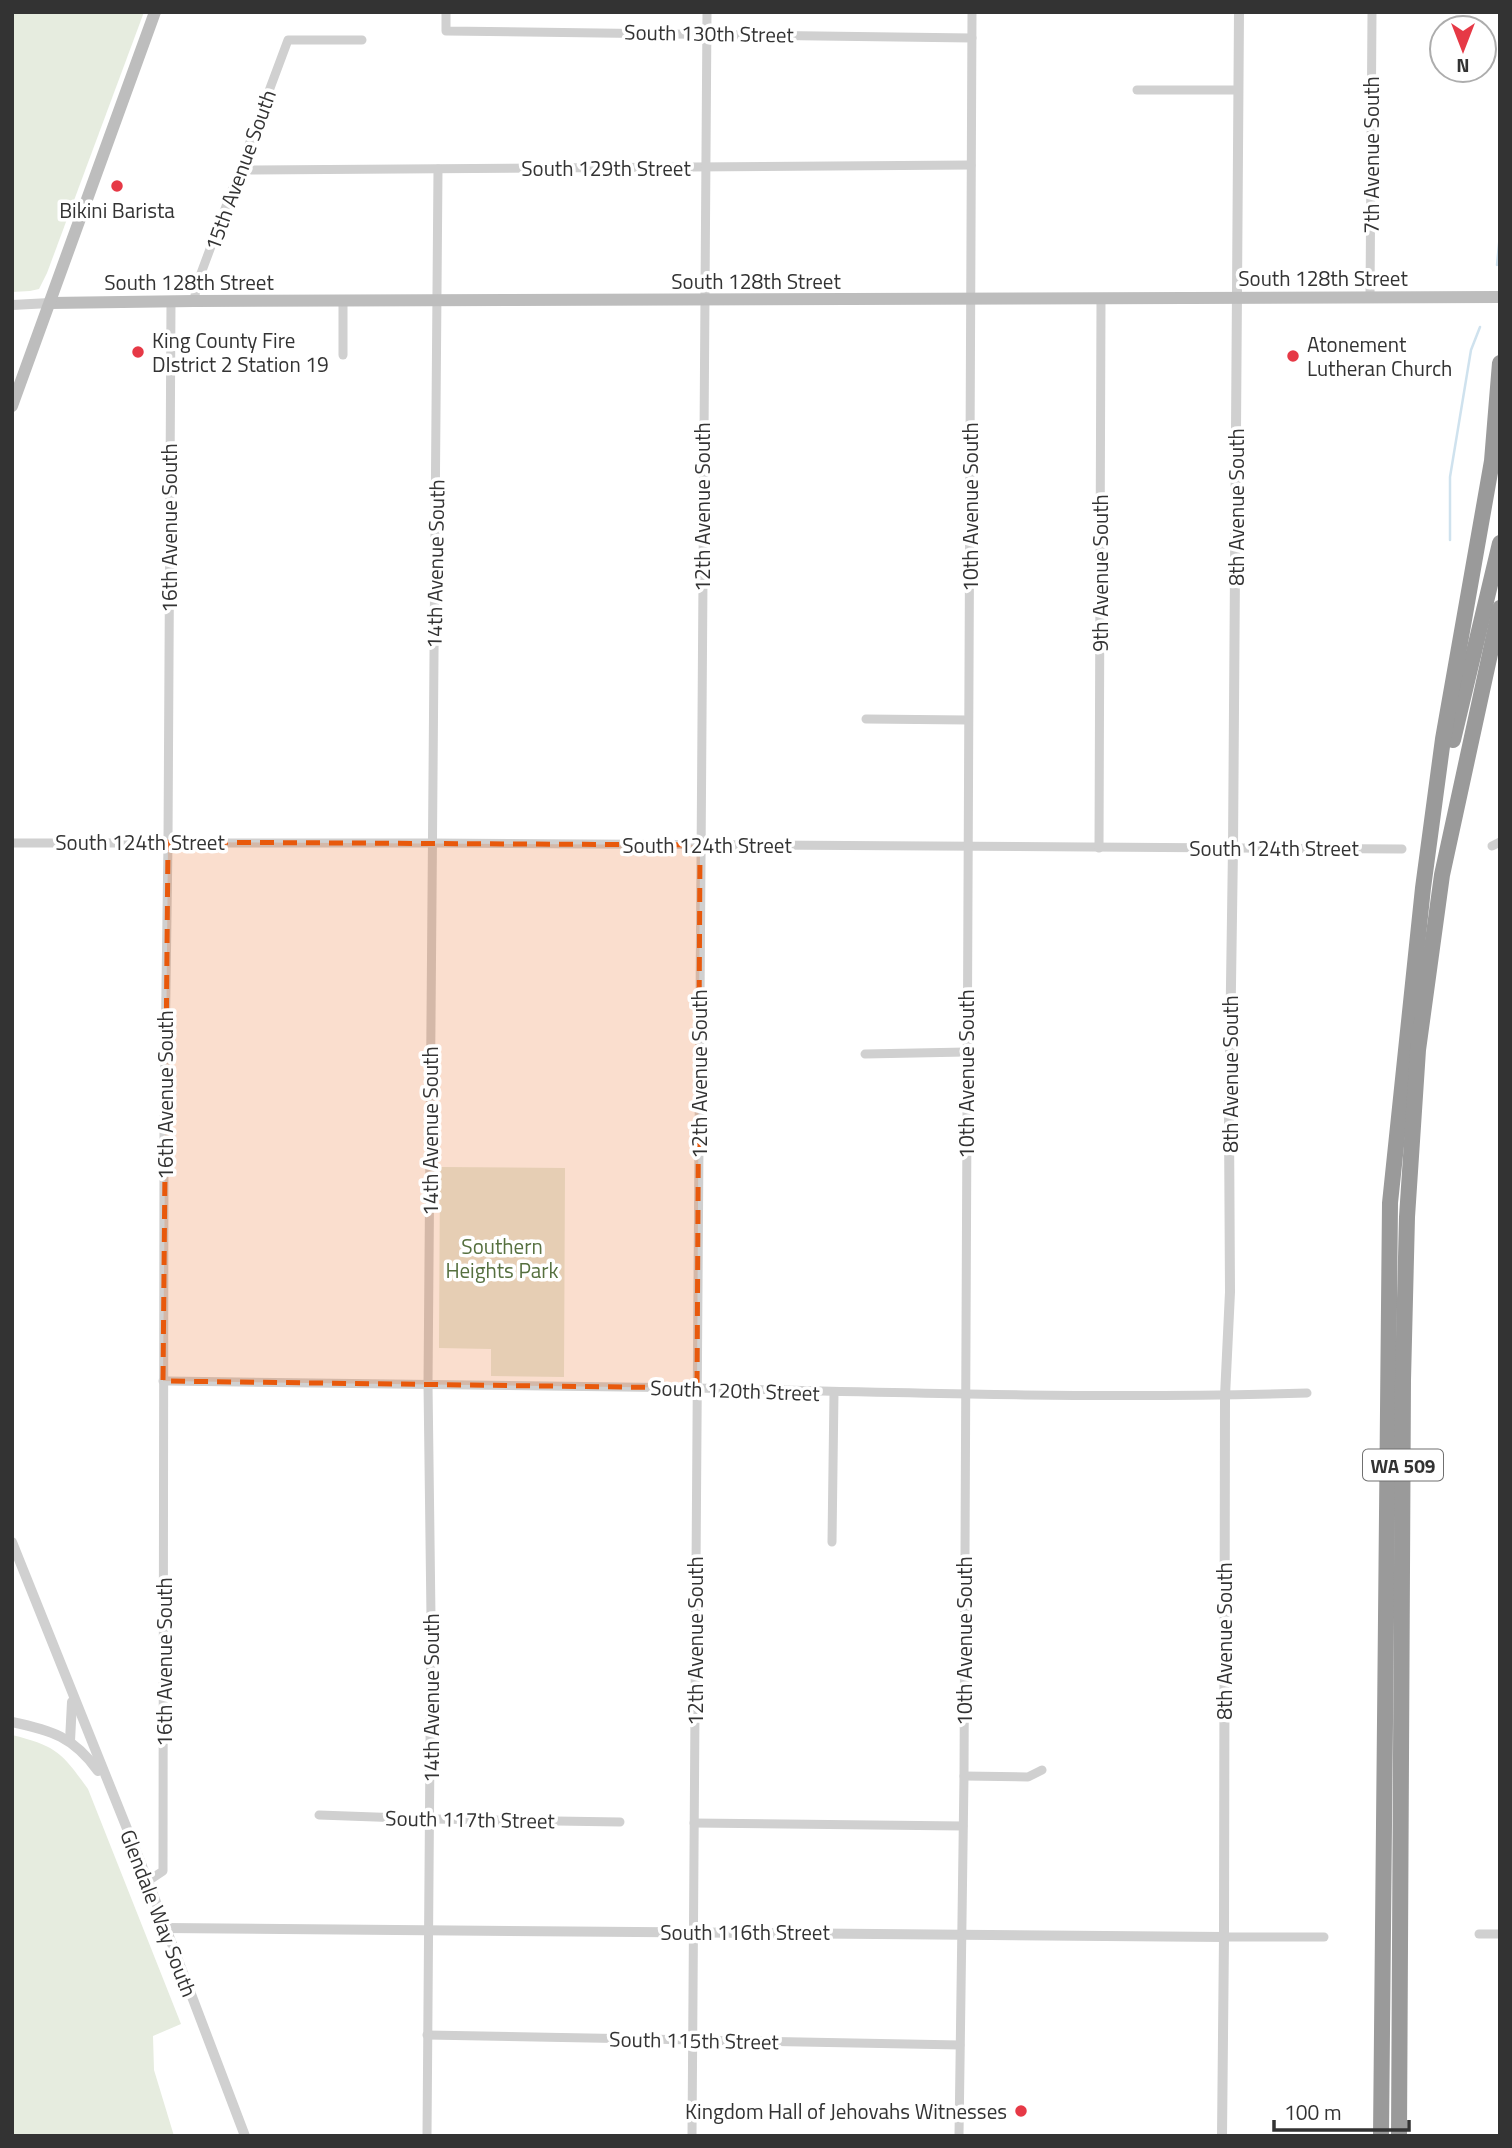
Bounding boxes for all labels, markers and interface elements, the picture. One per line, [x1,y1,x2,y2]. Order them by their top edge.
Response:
north arrow [1428,14,1498,84]
street label: South 130th Street [624,16,795,50]
text: N [1456,52,1470,81]
street label: 7th Avenue South [1355,76,1387,234]
street label: 15th Avenue South [196,85,284,255]
street label: South 129th Street [521,152,691,184]
marker: Bikini Barista [109,178,125,194]
place label: Bikini Barista [59,194,175,226]
street label: South 128th Street [1238,262,1408,294]
street label: South 128th Street [671,265,841,297]
street label: South 128th Street [104,266,274,298]
place label: King County Fire DIstrict 2 Station 19 [152,324,329,380]
place label: Atonement Lutheran Church [1307,328,1452,384]
marker: King County Fire DIstrict 2 Station 19 [130,344,146,360]
marker: Atonement Lutheran Church [1285,348,1301,364]
street label: 12th Avenue South [686,422,718,592]
street label: 10th Avenue South [954,422,986,592]
street label: 8th Avenue South [1220,428,1252,586]
street label: 16th Avenue South [153,443,185,613]
street label: 14th Avenue South [418,479,452,649]
street label: 9th Avenue South [1084,494,1116,652]
street label: South 124th Street [55,826,225,858]
street label: South 124th Street [622,829,792,861]
street label: South 124th Street [1189,832,1359,864]
street label: 12th Avenue South [683,989,715,1159]
street label: 10th Avenue South [950,989,982,1159]
street label: 8th Avenue South [1214,995,1246,1153]
street label: 16th Avenue South [149,1010,181,1180]
street label: 14th Avenue South [414,1046,446,1216]
park label: Southern Heights Park [445,1230,559,1286]
street label: South 120th Street [650,1371,821,1409]
road number: WA 509 [1363,1450,1443,1480]
street label: 12th Avenue South [679,1556,711,1726]
street label: 10th Avenue South [948,1556,980,1726]
street label: 8th Avenue South [1208,1562,1240,1720]
street label: 16th Avenue South [148,1577,180,1747]
street label: 14th Avenue South [415,1613,447,1783]
street label: South 117th Street [385,1802,556,1836]
street label: Glendale Way South [112,1825,206,2001]
street label: South 116th Street [660,1916,830,1948]
street label: South 115th Street [609,2023,780,2057]
scale bar [1274,2088,1409,2132]
place label: Kingdom Hall of Jehovahs Witnesses [685,2095,1007,2127]
text: 100 m [1284,2096,1341,2128]
marker: Kingdom Hall of Jehovahs Witnesses [1013,2103,1029,2119]

